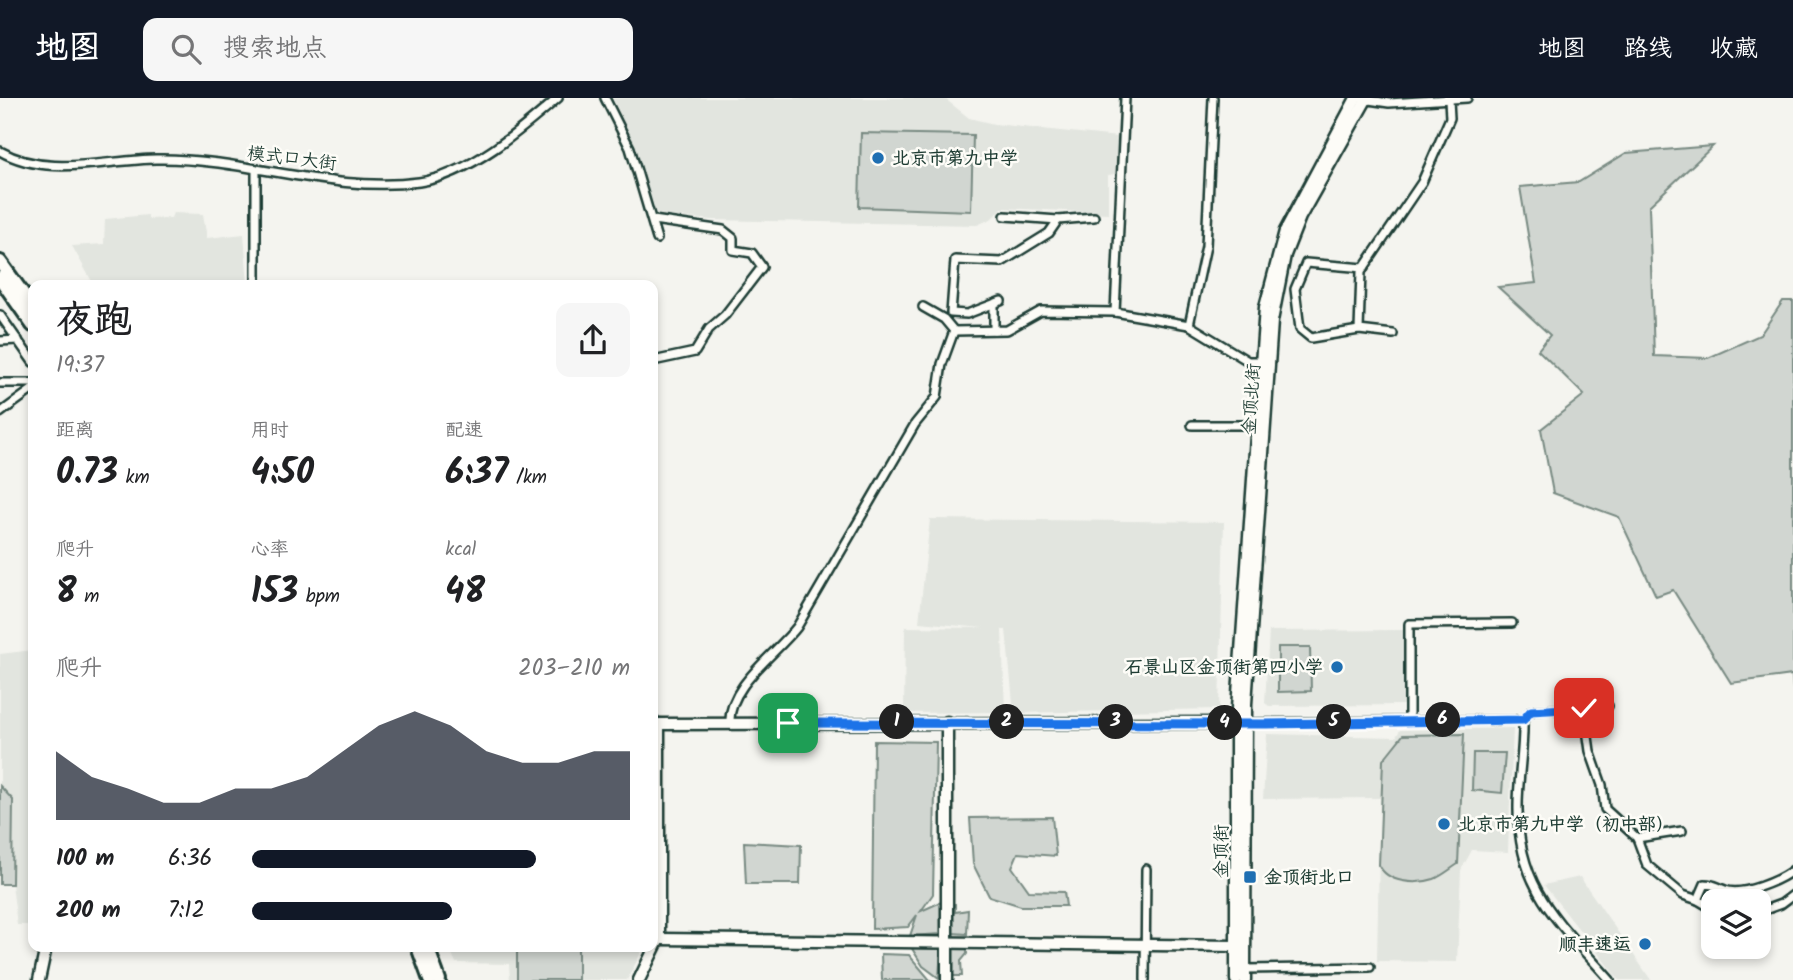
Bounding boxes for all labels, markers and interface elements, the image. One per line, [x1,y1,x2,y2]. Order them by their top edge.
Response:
search box [143,18,633,81]
text: 地图 [35,23,101,76]
text: 搜索地点 [223,28,327,70]
icon: search [167,30,205,68]
text: 地图 [1538,30,1586,69]
text: 路线 [1624,30,1672,69]
text: 收藏 [1710,30,1758,69]
street label: 模式口大街 [245,140,338,179]
place label: 北京市第九中学 [892,145,1018,174]
marker: 北京市第九中学 [870,150,886,166]
text: 夜跑 [56,292,132,352]
button: share [556,303,630,377]
text: 19:37 [56,348,104,384]
street label: 金顶北街 [1236,362,1269,436]
text: 距离 [56,416,94,446]
text: 用时 [251,416,289,446]
text: 配速 [445,416,483,446]
text: 0.73 [56,446,118,502]
text: 4:50 [251,446,314,502]
text: 6:37 [445,446,509,502]
text: km [118,463,150,493]
text: /km [509,463,547,493]
text: 爬升 [56,535,94,565]
text: 心率 [251,535,289,565]
text: kcal [445,535,476,565]
text: 8 [56,565,77,621]
text: 153 [251,565,298,621]
text: 48 [445,565,485,621]
text: m [77,582,99,612]
text: bpm [298,582,340,612]
text: 爬升 [56,651,102,687]
text: 203–210 m [518,651,630,687]
place label: 石景山区金顶街第四小学 [1125,654,1323,683]
marker: 石景山区金顶街第四小学 [1329,659,1345,675]
pin [1554,678,1614,738]
icon: check [1565,689,1603,727]
pin [758,693,818,753]
pin: 6 [1426,702,1460,738]
icon: arrive [769,704,807,742]
pin: 1 [880,704,914,740]
pin: 2 [990,704,1024,740]
pin: 3 [1098,704,1134,740]
pin: 5 [1316,704,1352,740]
text: 6 [1437,704,1448,734]
text: 1 [894,706,899,736]
text: 2 [1001,706,1012,736]
text: 3 [1110,706,1121,736]
pin: 4 [1208,706,1242,740]
text: 5 [1329,706,1338,736]
text: 4 [1219,707,1230,737]
place label: 北京市第九中学（初中部） [1458,811,1674,840]
marker: 北京市第九中学（初中部） [1436,816,1452,832]
street label: 金顶街 [1208,824,1237,878]
text: 100 m [56,841,114,877]
text: 6:36 [168,841,212,877]
place label: 金顶街北口 [1264,864,1354,893]
marker: 金顶街北口 [1242,869,1258,885]
map controls [1701,889,1771,959]
button: layers [1701,889,1771,959]
text: 200 m [56,893,121,929]
text: 7:12 [168,893,205,929]
place label: 顺丰速运 [1559,931,1631,960]
marker: 顺丰速运 [1637,936,1653,952]

